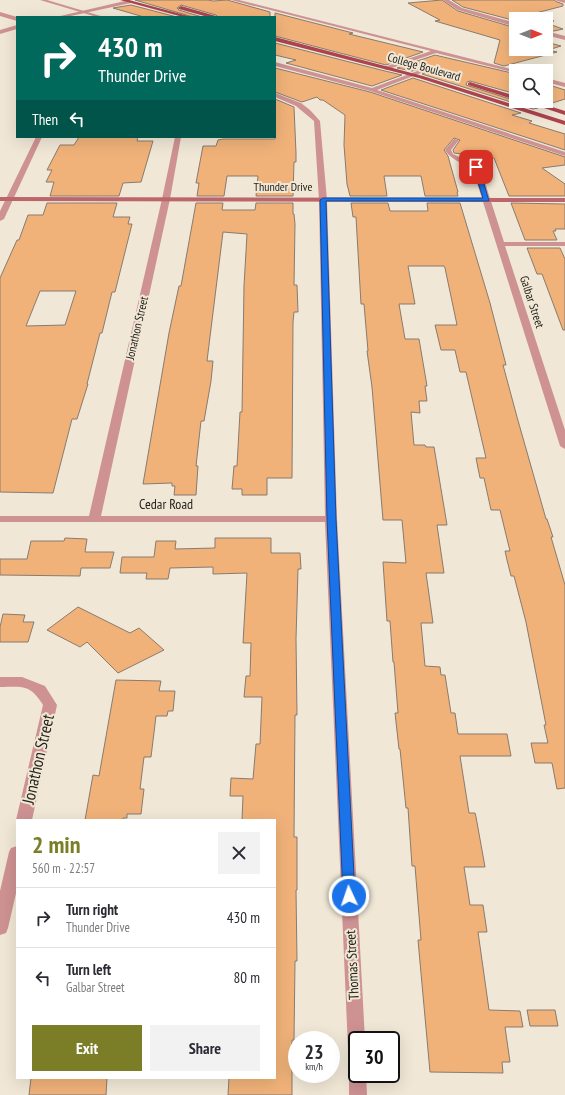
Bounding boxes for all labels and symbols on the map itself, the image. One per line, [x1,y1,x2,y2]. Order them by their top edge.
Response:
north arrow [509,12,553,56]
street label: College Boulevard [386,49,462,84]
pin [459,150,493,184]
street label: Thunder Drive [254,179,312,194]
street label: Galbar Street [517,274,548,331]
street label: Jonathon Street [122,294,151,362]
street label: Cedar Road [139,495,193,513]
street label: Jonathon Street [17,712,59,807]
position arrow [328,875,370,917]
street label: Thomas Street [341,930,363,1000]
speed limit sign: 30 [348,1031,400,1083]

